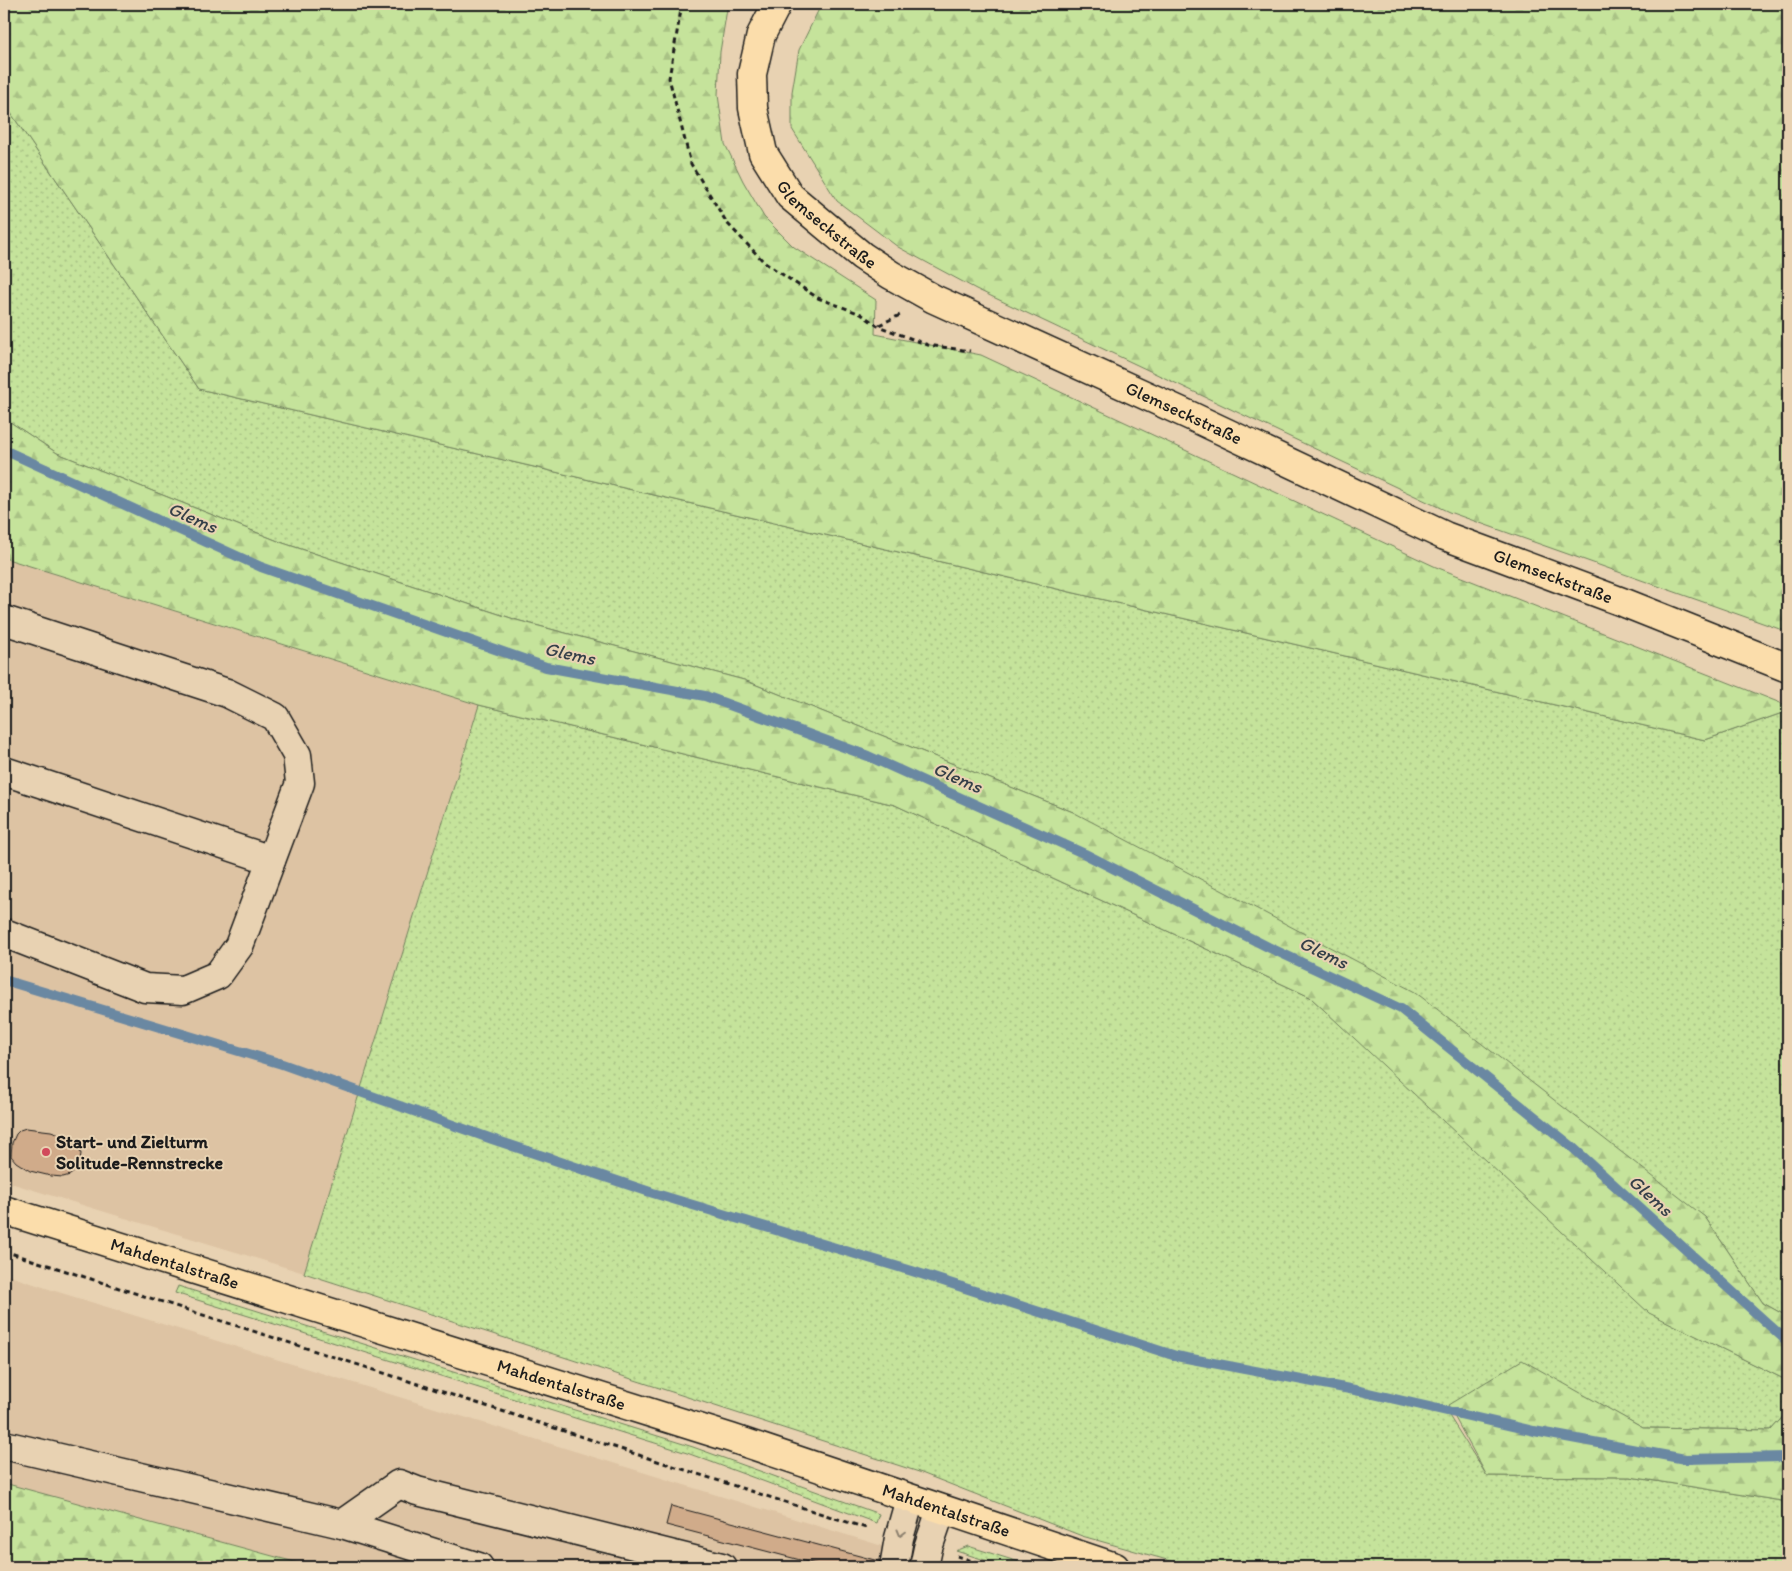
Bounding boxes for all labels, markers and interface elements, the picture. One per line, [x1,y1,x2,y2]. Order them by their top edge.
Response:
street label: Glemseckstraße [772,176,881,274]
street label: Glemseckstraße [1122,377,1245,449]
water label: Glems [165,496,221,539]
street label: Glemseckstraße [1490,544,1616,608]
water label: Glems [542,637,598,670]
water label: Glems [930,756,986,799]
water label: Glems [1296,931,1352,974]
place label: Start- und Zielturm Solitude-Rennstrecke [56,1131,223,1174]
marker: Start- und Zielturm Solitude-Rennstrecke [40,1146,52,1158]
water label: Glems [1624,1170,1678,1221]
street label: Mahdentalstraße [108,1233,242,1294]
street label: Mahdentalstraße [494,1354,628,1415]
street label: Mahdentalstraße [879,1479,1013,1542]
one-way arrow [896,1528,906,1536]

